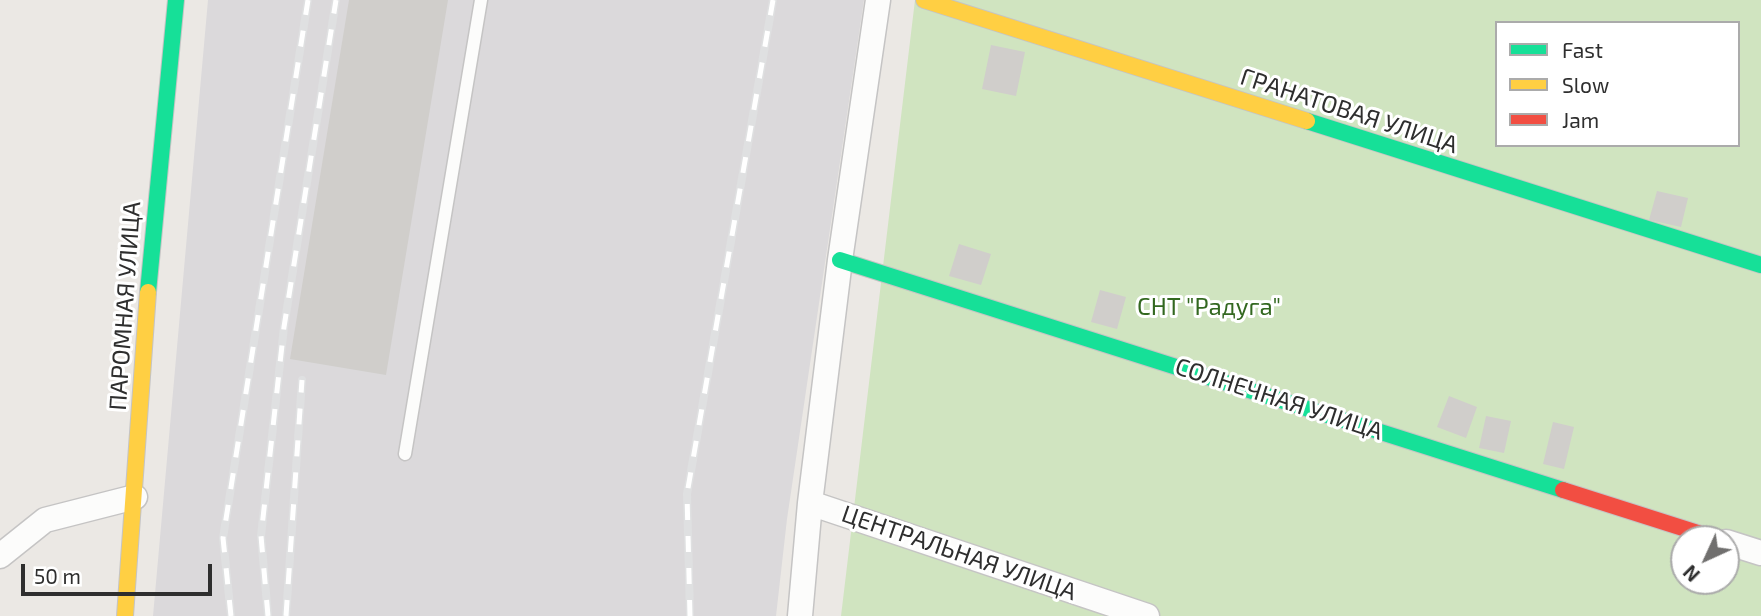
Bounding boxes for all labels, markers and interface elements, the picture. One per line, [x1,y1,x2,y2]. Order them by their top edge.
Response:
legend [1495,21,1740,147]
text: Fast [1562,37,1603,62]
street label: ГРАНАТОВАЯ УЛИЦА [1237,62,1461,160]
text: Slow [1562,72,1609,97]
text: Jam [1562,107,1599,132]
street label: ПАРОМНАЯ УЛИЦА [103,201,147,411]
park label: СНТ "Радуга" [1137,293,1281,321]
street label: СОЛНЕЧНАЯ УЛИЦА [1172,352,1386,446]
street label: ЦЕНТРАЛЬНАЯ УЛИЦА [838,499,1080,607]
north arrow [1670,525,1740,595]
scale bar [24,550,215,594]
text: N [1678,561,1704,587]
text: 50 m [34,563,81,588]

